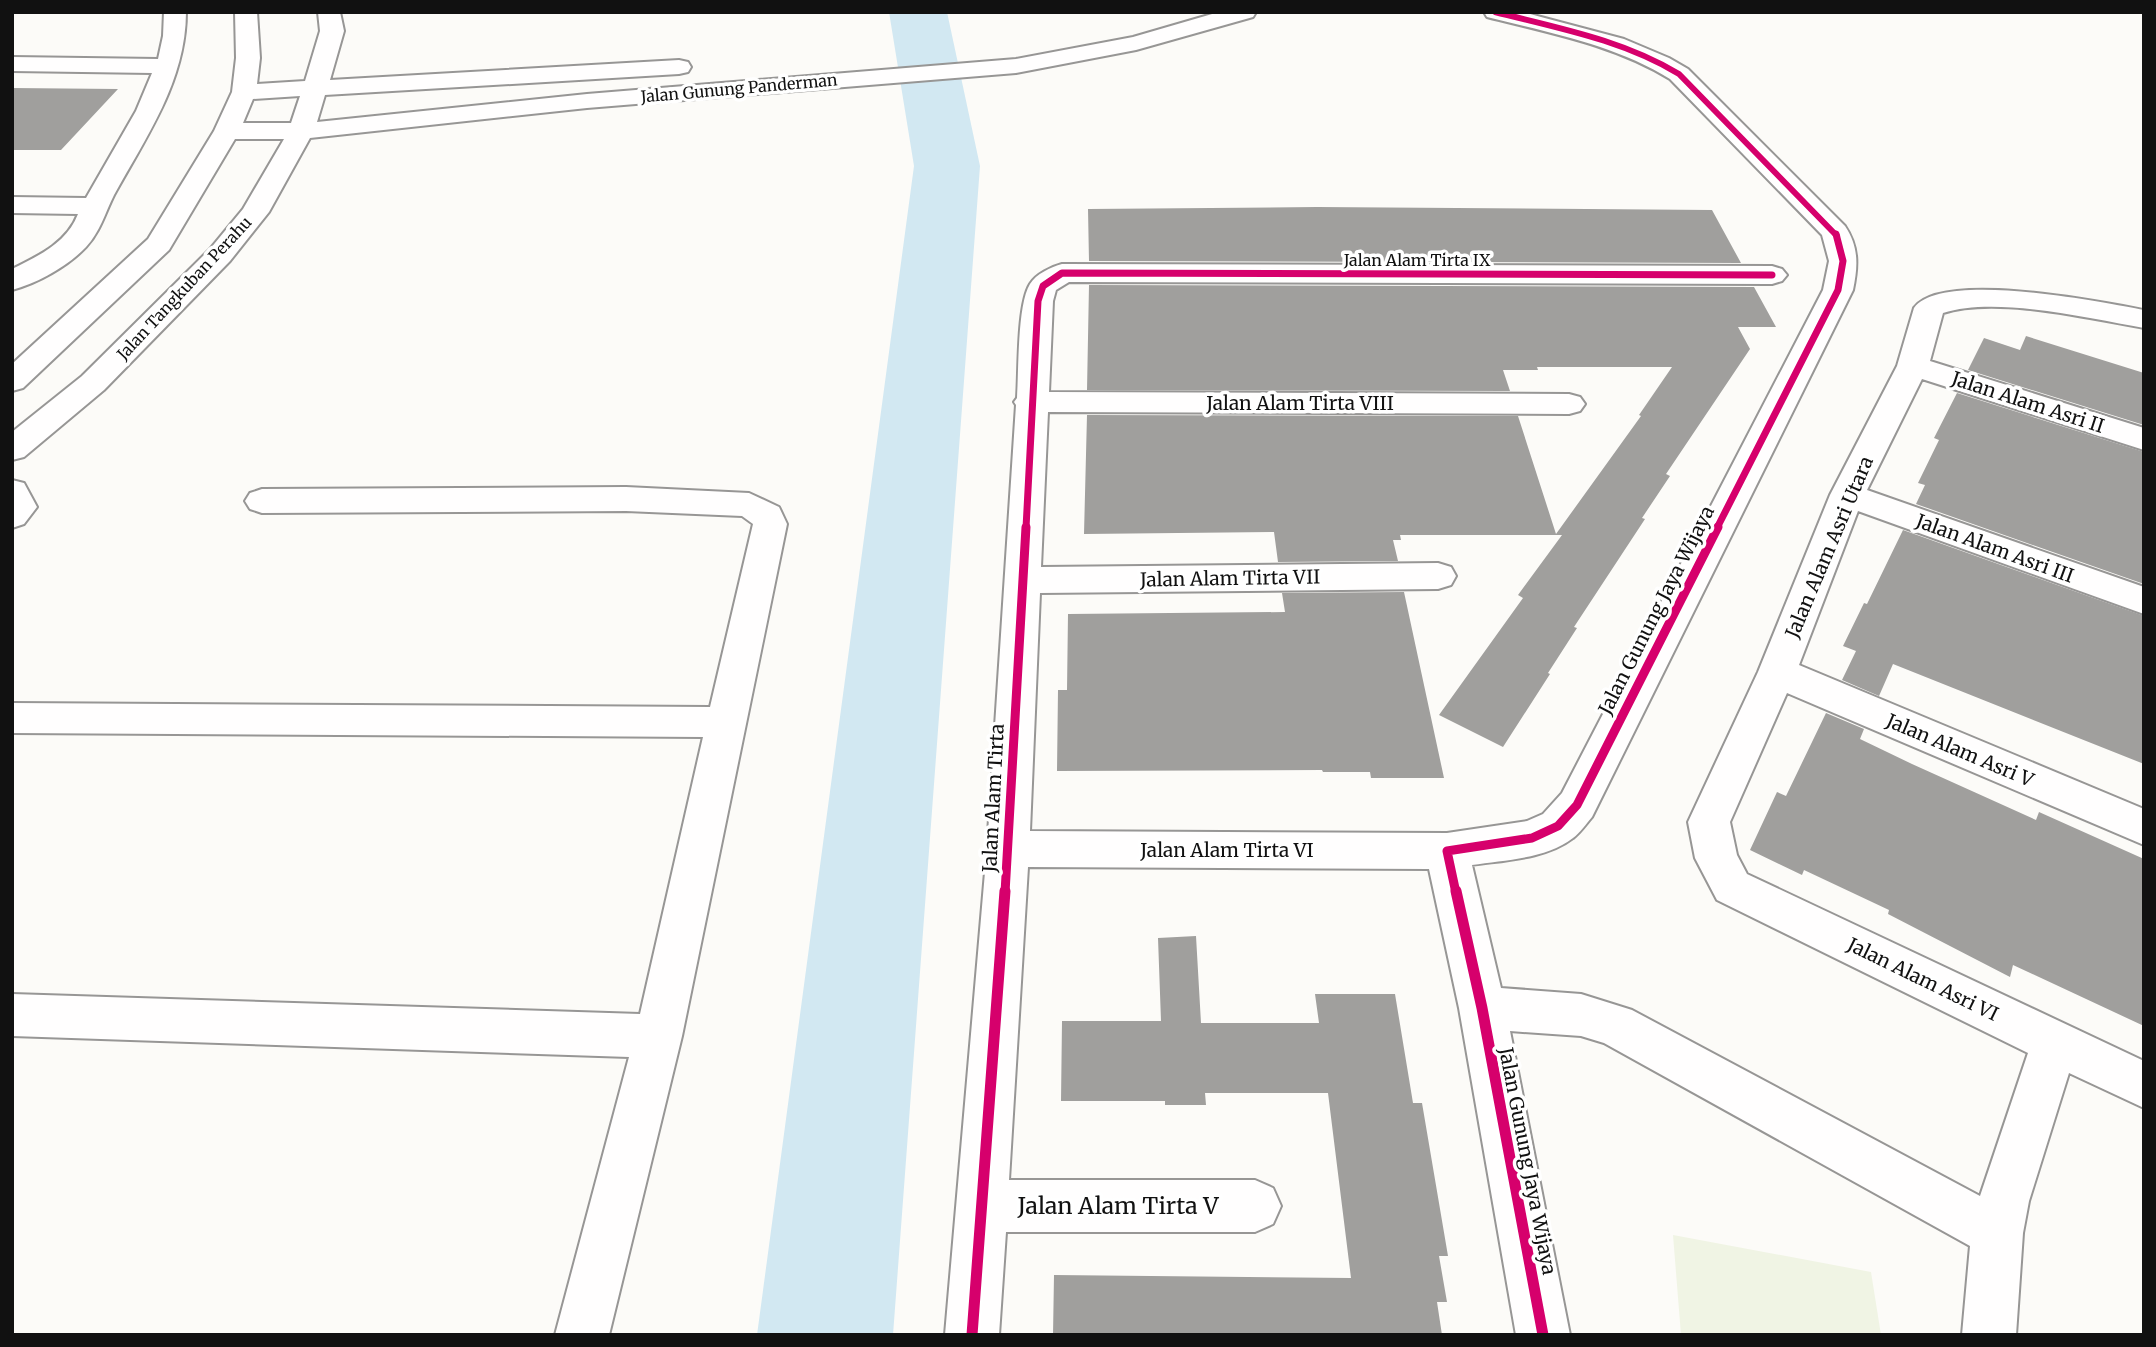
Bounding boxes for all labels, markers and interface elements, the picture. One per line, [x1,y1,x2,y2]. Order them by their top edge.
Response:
street label: Jalan Gunung Panderman [639,69,839,107]
street label: Jalan Tangkuban Perahu [112,212,256,364]
street label: Jalan Alam Tirta IX [1343,250,1491,270]
street label: Jalan Alam Asri II [1948,366,2107,438]
street label: Jalan Alam Tirta VIII [1205,391,1394,415]
street label: Jalan Alam Asri Utara [1779,453,1878,642]
street label: Jalan Gunung Jaya Wijaya [1592,502,1719,719]
street label: Jalan Alam Asri III [1912,508,2077,588]
street label: Jalan Alam Tirta VII [1139,564,1320,592]
street label: Jalan Alam Asri V [1882,708,2038,792]
street label: Jalan Alam Tirta [977,723,1009,874]
street label: Jalan Alam Tirta VI [1139,838,1314,862]
street label: Jalan Alam Asri VI [1843,932,2002,1026]
street label: Jalan Gunung Jaya Wijaya [1494,1044,1562,1277]
street label: Jalan Alam Tirta V [1017,1191,1219,1220]

